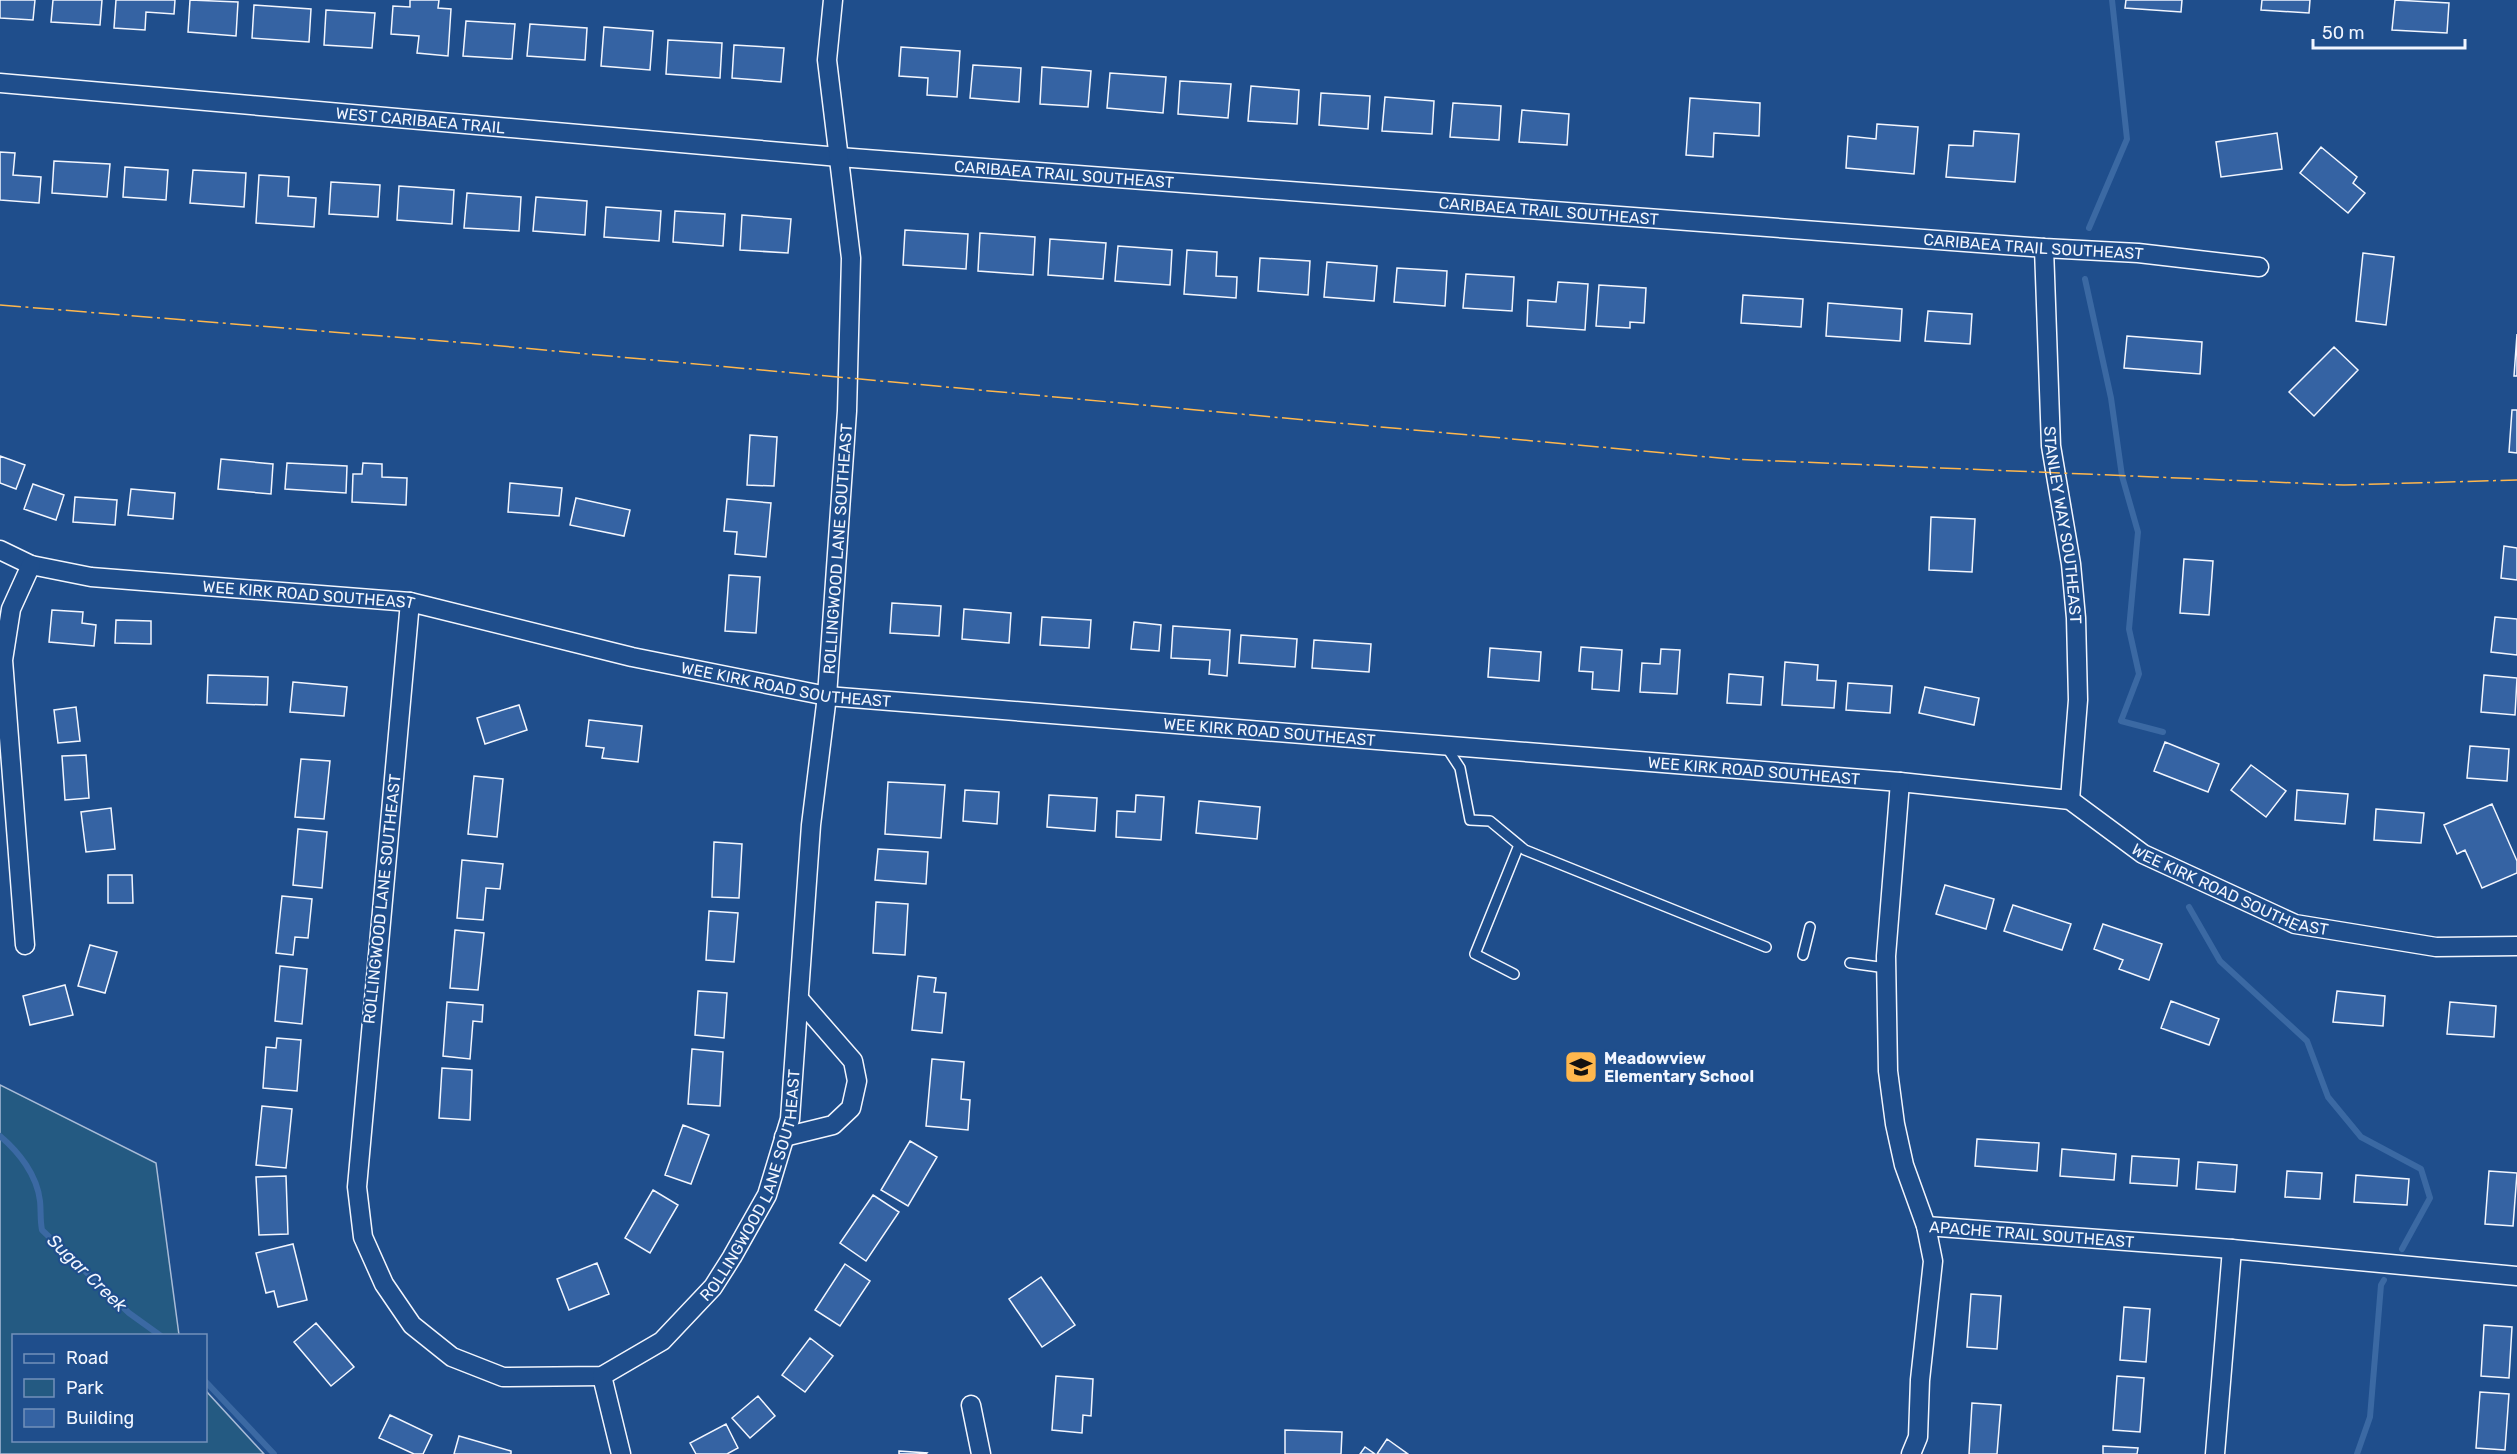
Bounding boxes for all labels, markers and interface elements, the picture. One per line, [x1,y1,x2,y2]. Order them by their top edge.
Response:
scale bar [2313,12,2464,50]
text: 50 m [2322,22,2365,44]
street label: WEST CARIBAEA TRAIL [335,103,506,137]
street label: CARIBAEA TRAIL SOUTHEAST [953,156,1175,192]
street label: CARIBAEA TRAIL SOUTHEAST [1438,193,1659,228]
street label: CARIBAEA TRAIL SOUTHEAST [1923,229,2144,263]
street label: ROLLINGWOOD LANE SOUTHEAST [819,423,856,675]
street label: STANLEY WAY SOUTHEAST [2041,426,2086,624]
street label: WEE KIRK ROAD SOUTHEAST [202,576,417,612]
street label: WEE KIRK ROAD SOUTHEAST [679,658,892,711]
street label: WEE KIRK ROAD SOUTHEAST [1163,713,1376,749]
street label: WEE KIRK ROAD SOUTHEAST [1647,752,1861,788]
street label: ROLLINGWOOD LANE SOUTHEAST [359,773,405,1025]
street label: WEE KIRK ROAD SOUTHEAST [2128,839,2330,939]
school or university icon: Meadowview Elementary School [1563,1049,1599,1085]
place label: Meadowview Elementary School [1604,1049,1754,1086]
street label: ROLLINGWOOD LANE SOUTHEAST [696,1068,803,1305]
street label: APACHE TRAIL SOUTHEAST [1928,1217,2135,1251]
water label: Sugar Creek [43,1230,132,1317]
legend [12,1334,207,1442]
text: Road [66,1347,109,1369]
text: Park [66,1377,104,1399]
text: Building [66,1407,134,1429]

